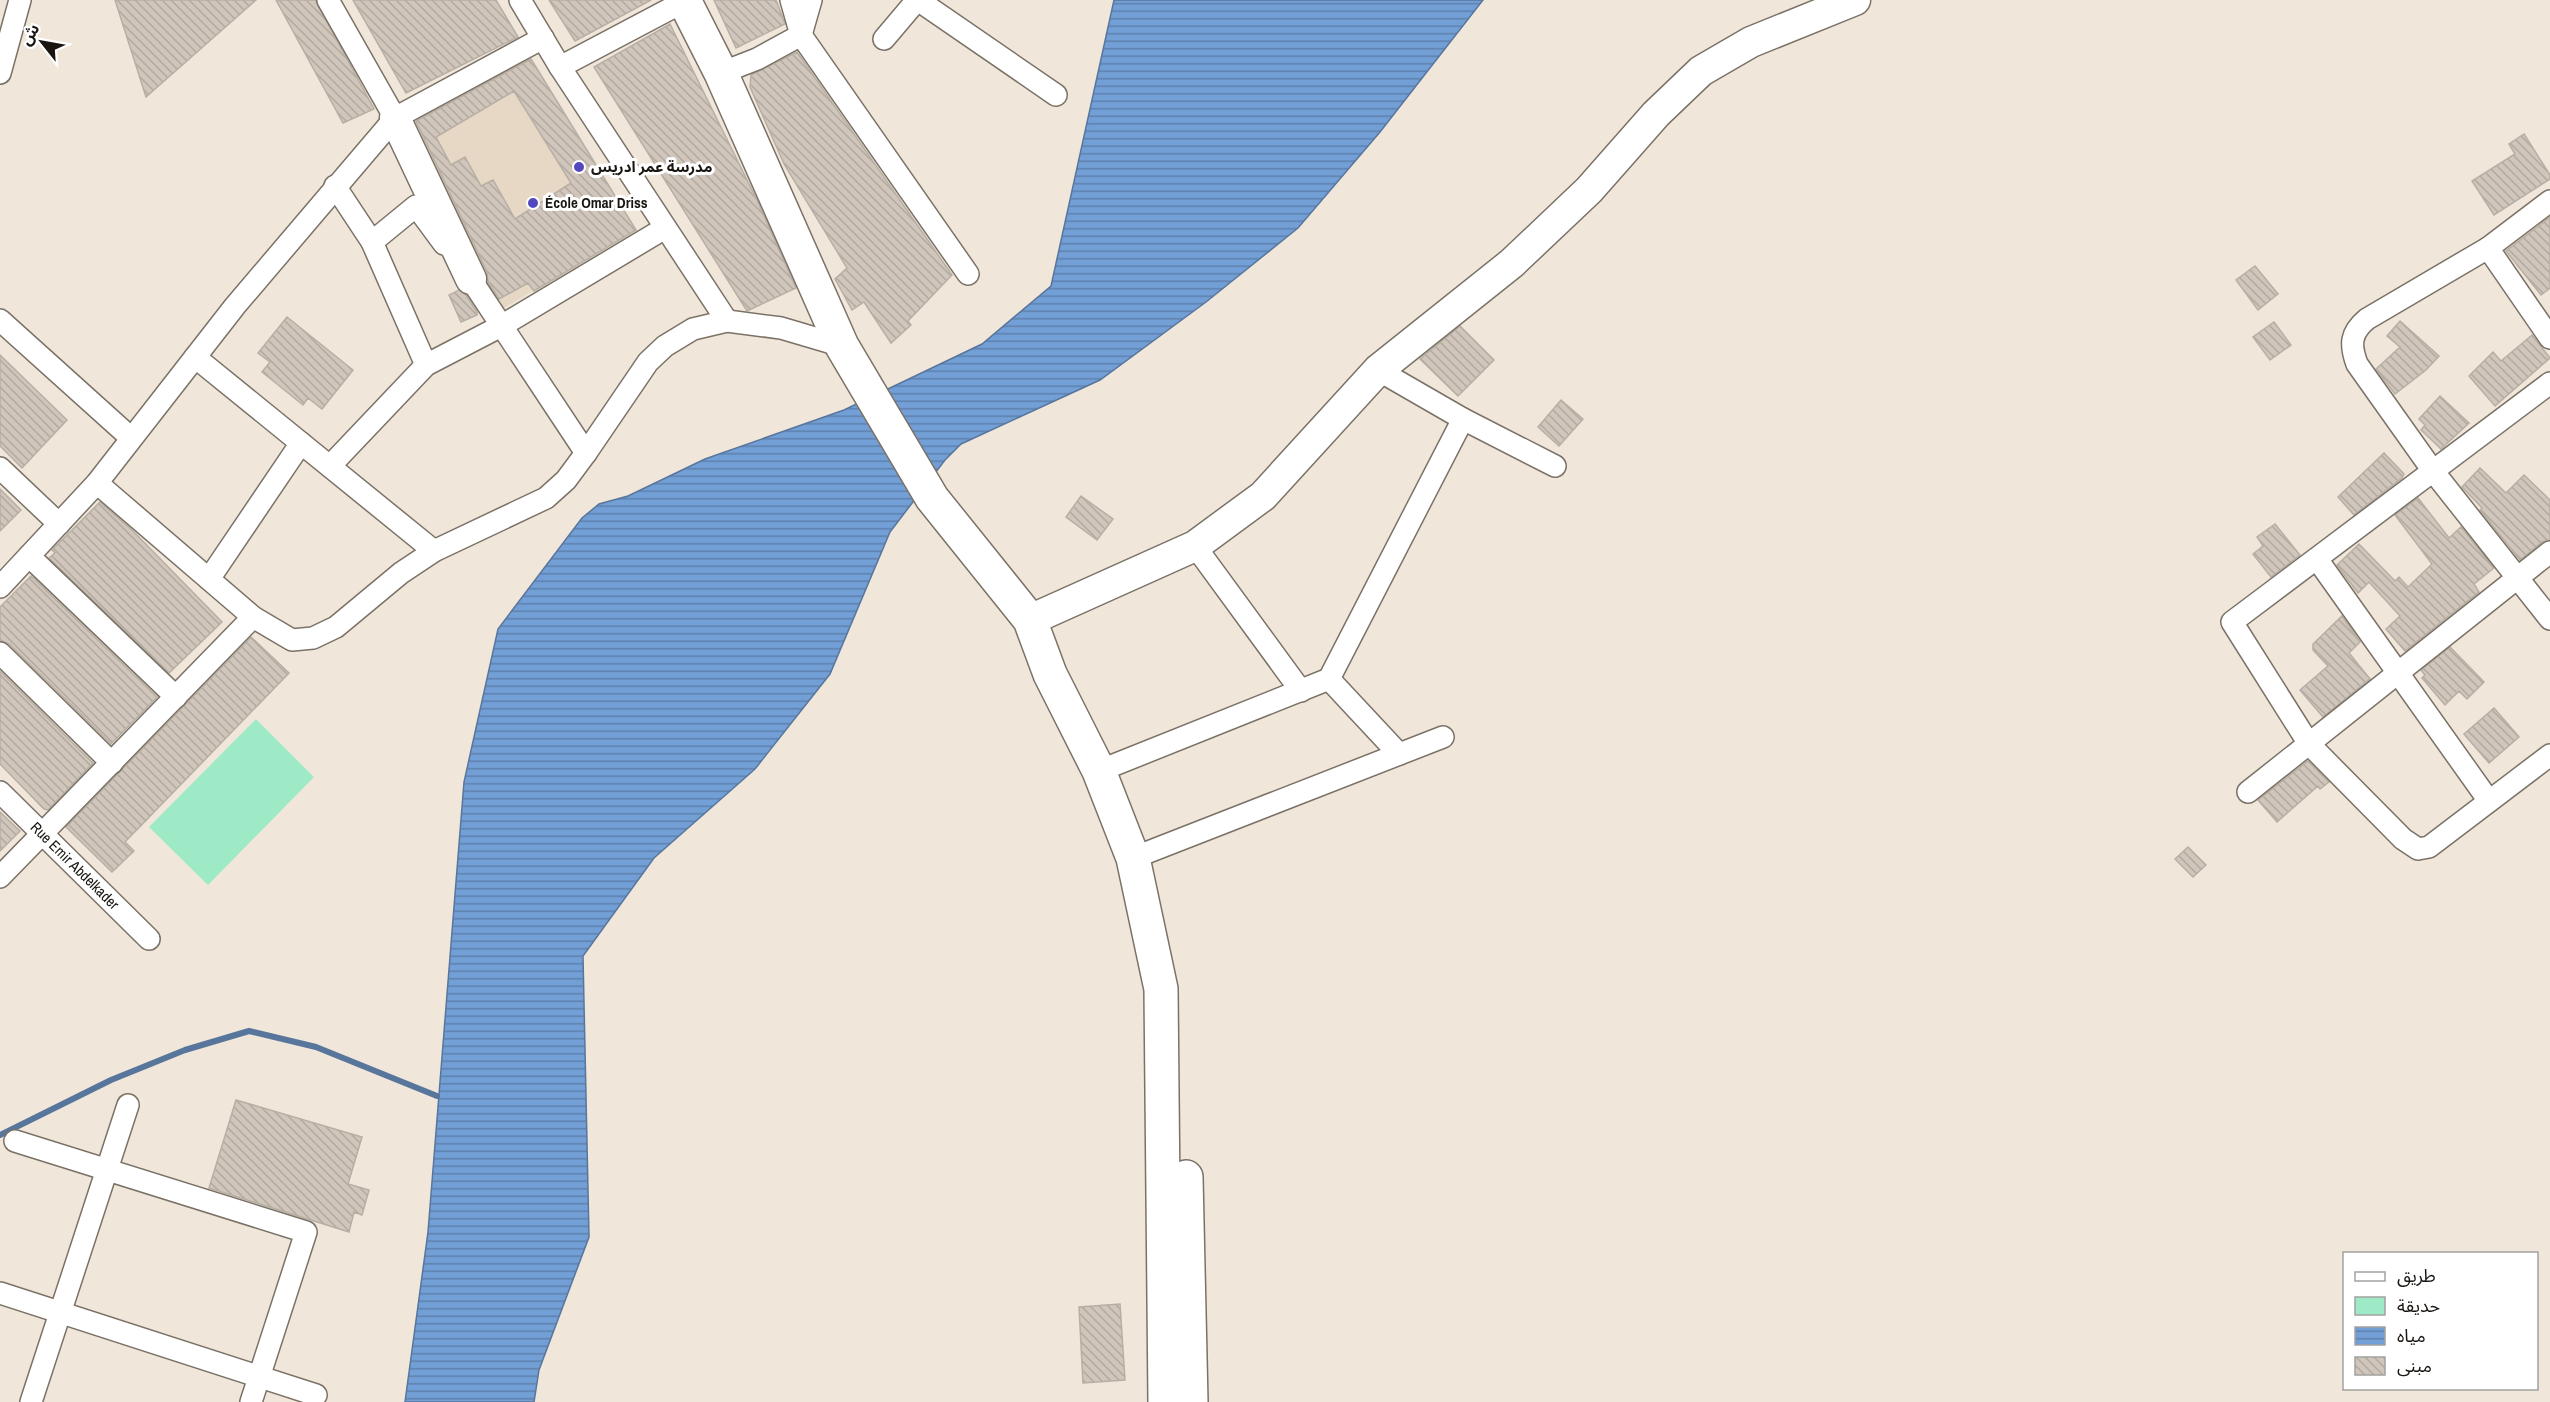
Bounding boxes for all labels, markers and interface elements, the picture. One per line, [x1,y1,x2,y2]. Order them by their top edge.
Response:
north arrow [12,12,72,72]
text: ش [14,19,44,49]
place label: مدرسة عمر ادريس [591,156,712,177]
marker: مدرسة عمر ادريس [572,160,586,174]
place label: École Omar Driss [545,192,648,213]
marker: École Omar Driss [526,196,540,210]
street label: Rue Emir Abdelkader [26,817,124,914]
legend [2343,1252,2538,1390]
text: طريق [2397,1263,2436,1288]
text: حديقة [2397,1293,2440,1318]
text: مياه [2397,1323,2426,1348]
text: مبنى [2397,1353,2432,1378]

